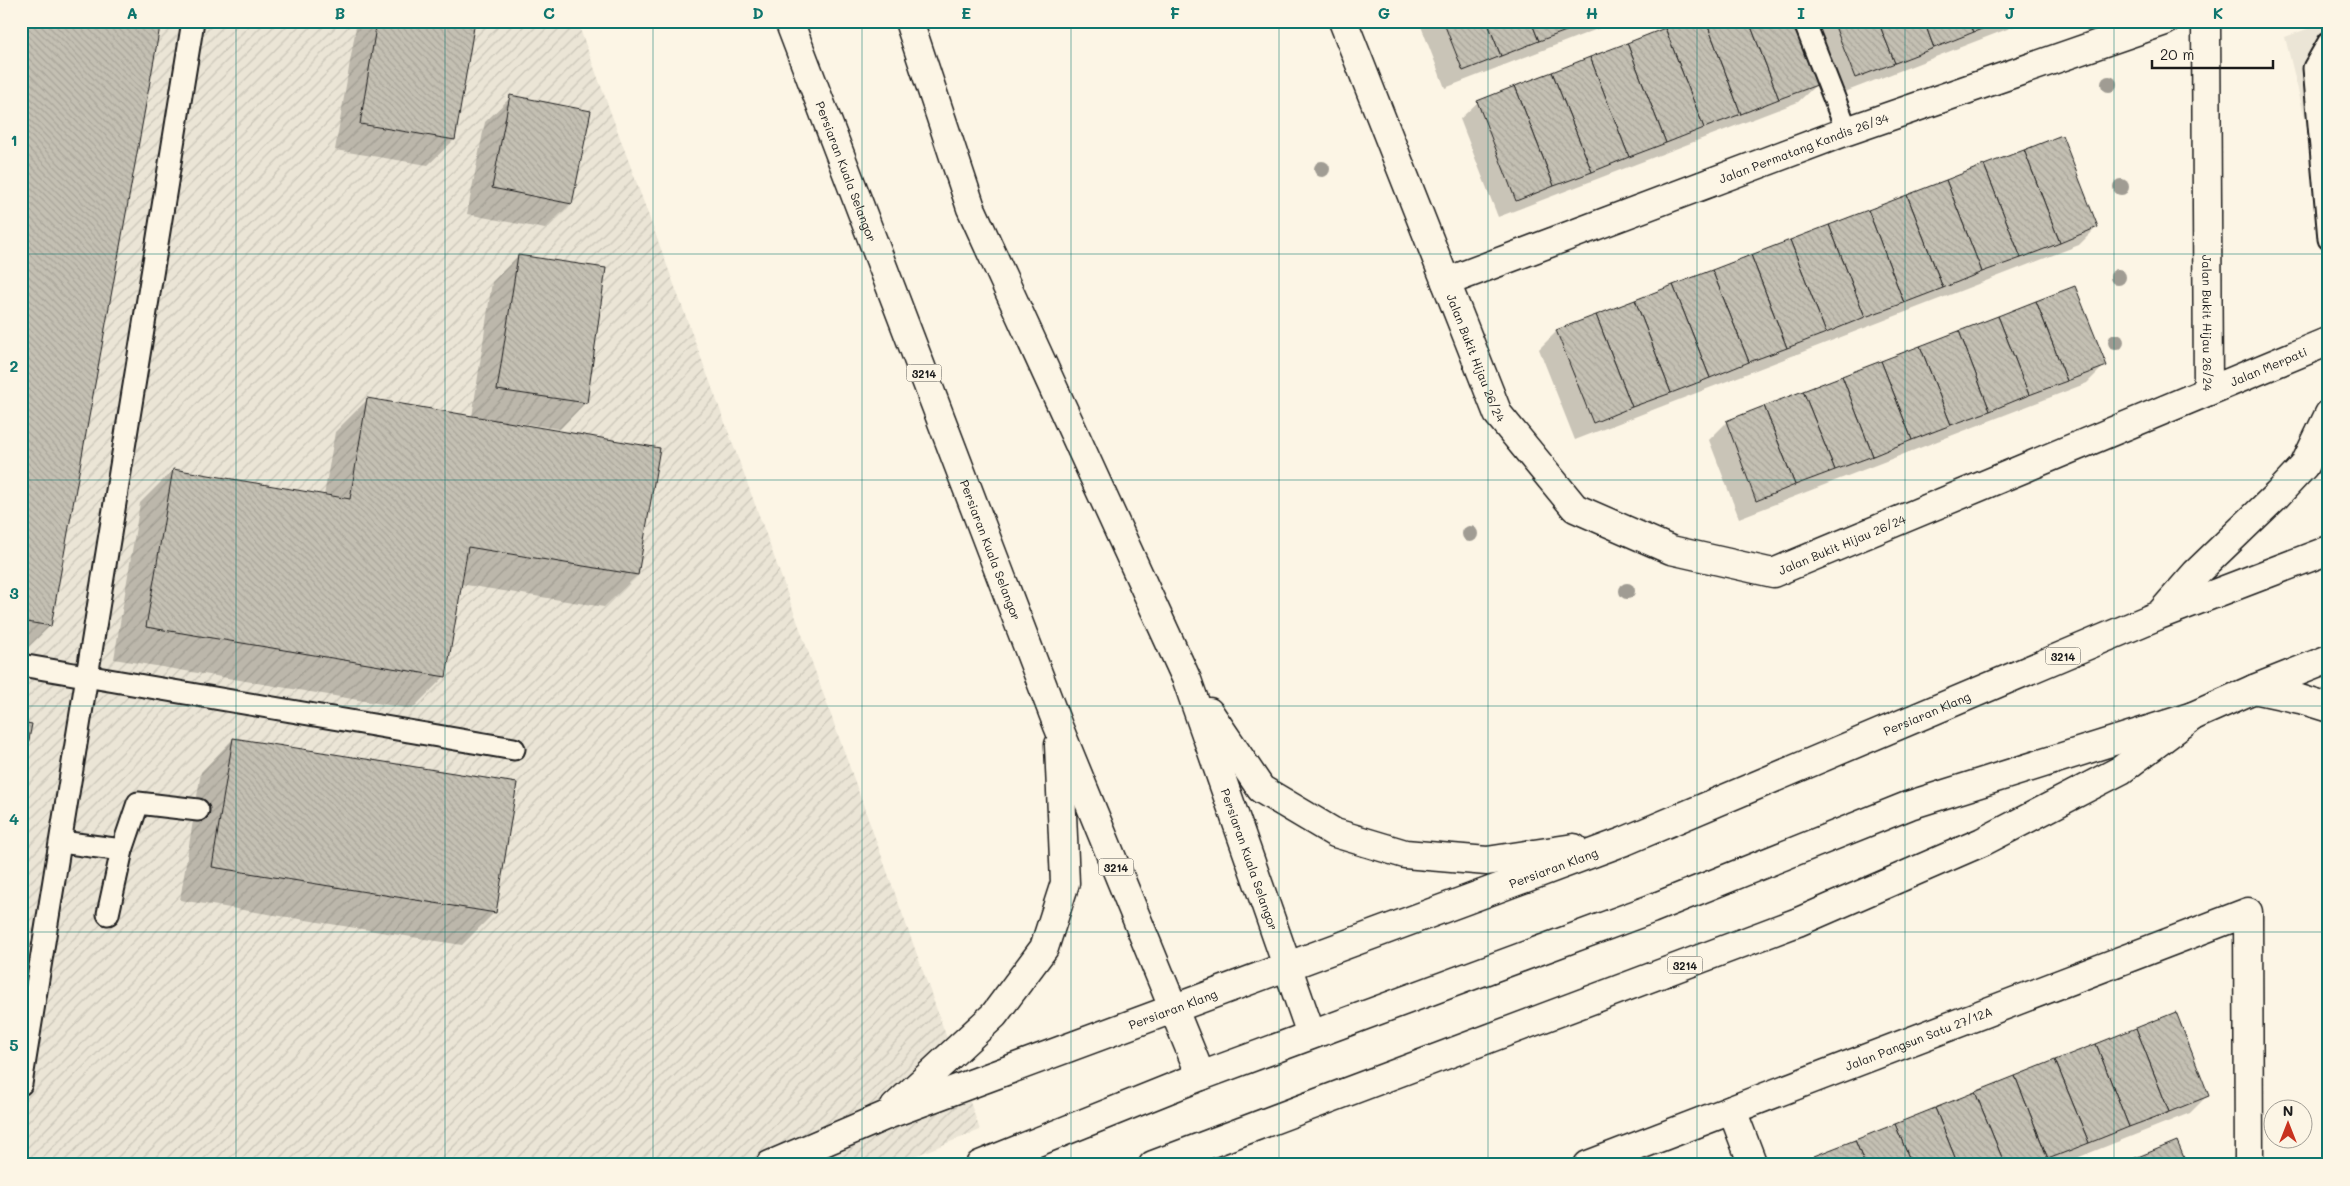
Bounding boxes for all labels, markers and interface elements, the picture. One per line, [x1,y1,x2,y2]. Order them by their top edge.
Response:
text: A [126,2,138,23]
text: B [335,2,345,23]
text: C [543,2,555,23]
text: D [752,2,764,23]
text: E [961,2,971,23]
text: F [1170,2,1180,23]
text: G [1378,2,1390,23]
text: H [1586,2,1598,23]
text: I [1797,2,1805,23]
text: J [2005,2,2015,23]
text: K [2213,2,2223,23]
scale bar [2152,38,2274,70]
text: 20 m [2160,44,2194,64]
street label: Persiaran Kuala Selangor [812,99,880,244]
street label: Jalan Permatang Kandis 26/34 [1716,109,1891,187]
text: 1 [10,129,18,150]
street label: Jalan Bukit Hijau 26/24 [2199,255,2216,391]
street label: Jalan Bukit Hijau 26/24 [1443,291,1509,425]
street label: Jalan Merpati [2227,343,2309,390]
text: 2 [10,355,19,376]
road number: 3214 [906,364,942,382]
street label: Persiaran Kuala Selangor [957,477,1025,622]
street label: Jalan Bukit Hijau 26/24 [1776,511,1908,578]
text: 3 [9,582,19,603]
road number: 3214 [2046,648,2080,664]
street label: Persiaran Klang [1881,688,1973,739]
street label: Persiaran Kuala Selangor [1218,786,1282,932]
text: 4 [9,808,19,829]
street label: Persiaran Klang [1507,844,1600,891]
road number: 3214 [1098,859,1134,876]
road number: 3214 [1668,956,1702,974]
street label: Persiaran Klang [1126,985,1219,1033]
street label: Jalan Pangsun Satu 27/12A [1843,1003,1994,1074]
text: 5 [9,1034,19,1055]
north arrow [2262,1098,2312,1148]
text: N [2283,1101,2293,1120]

